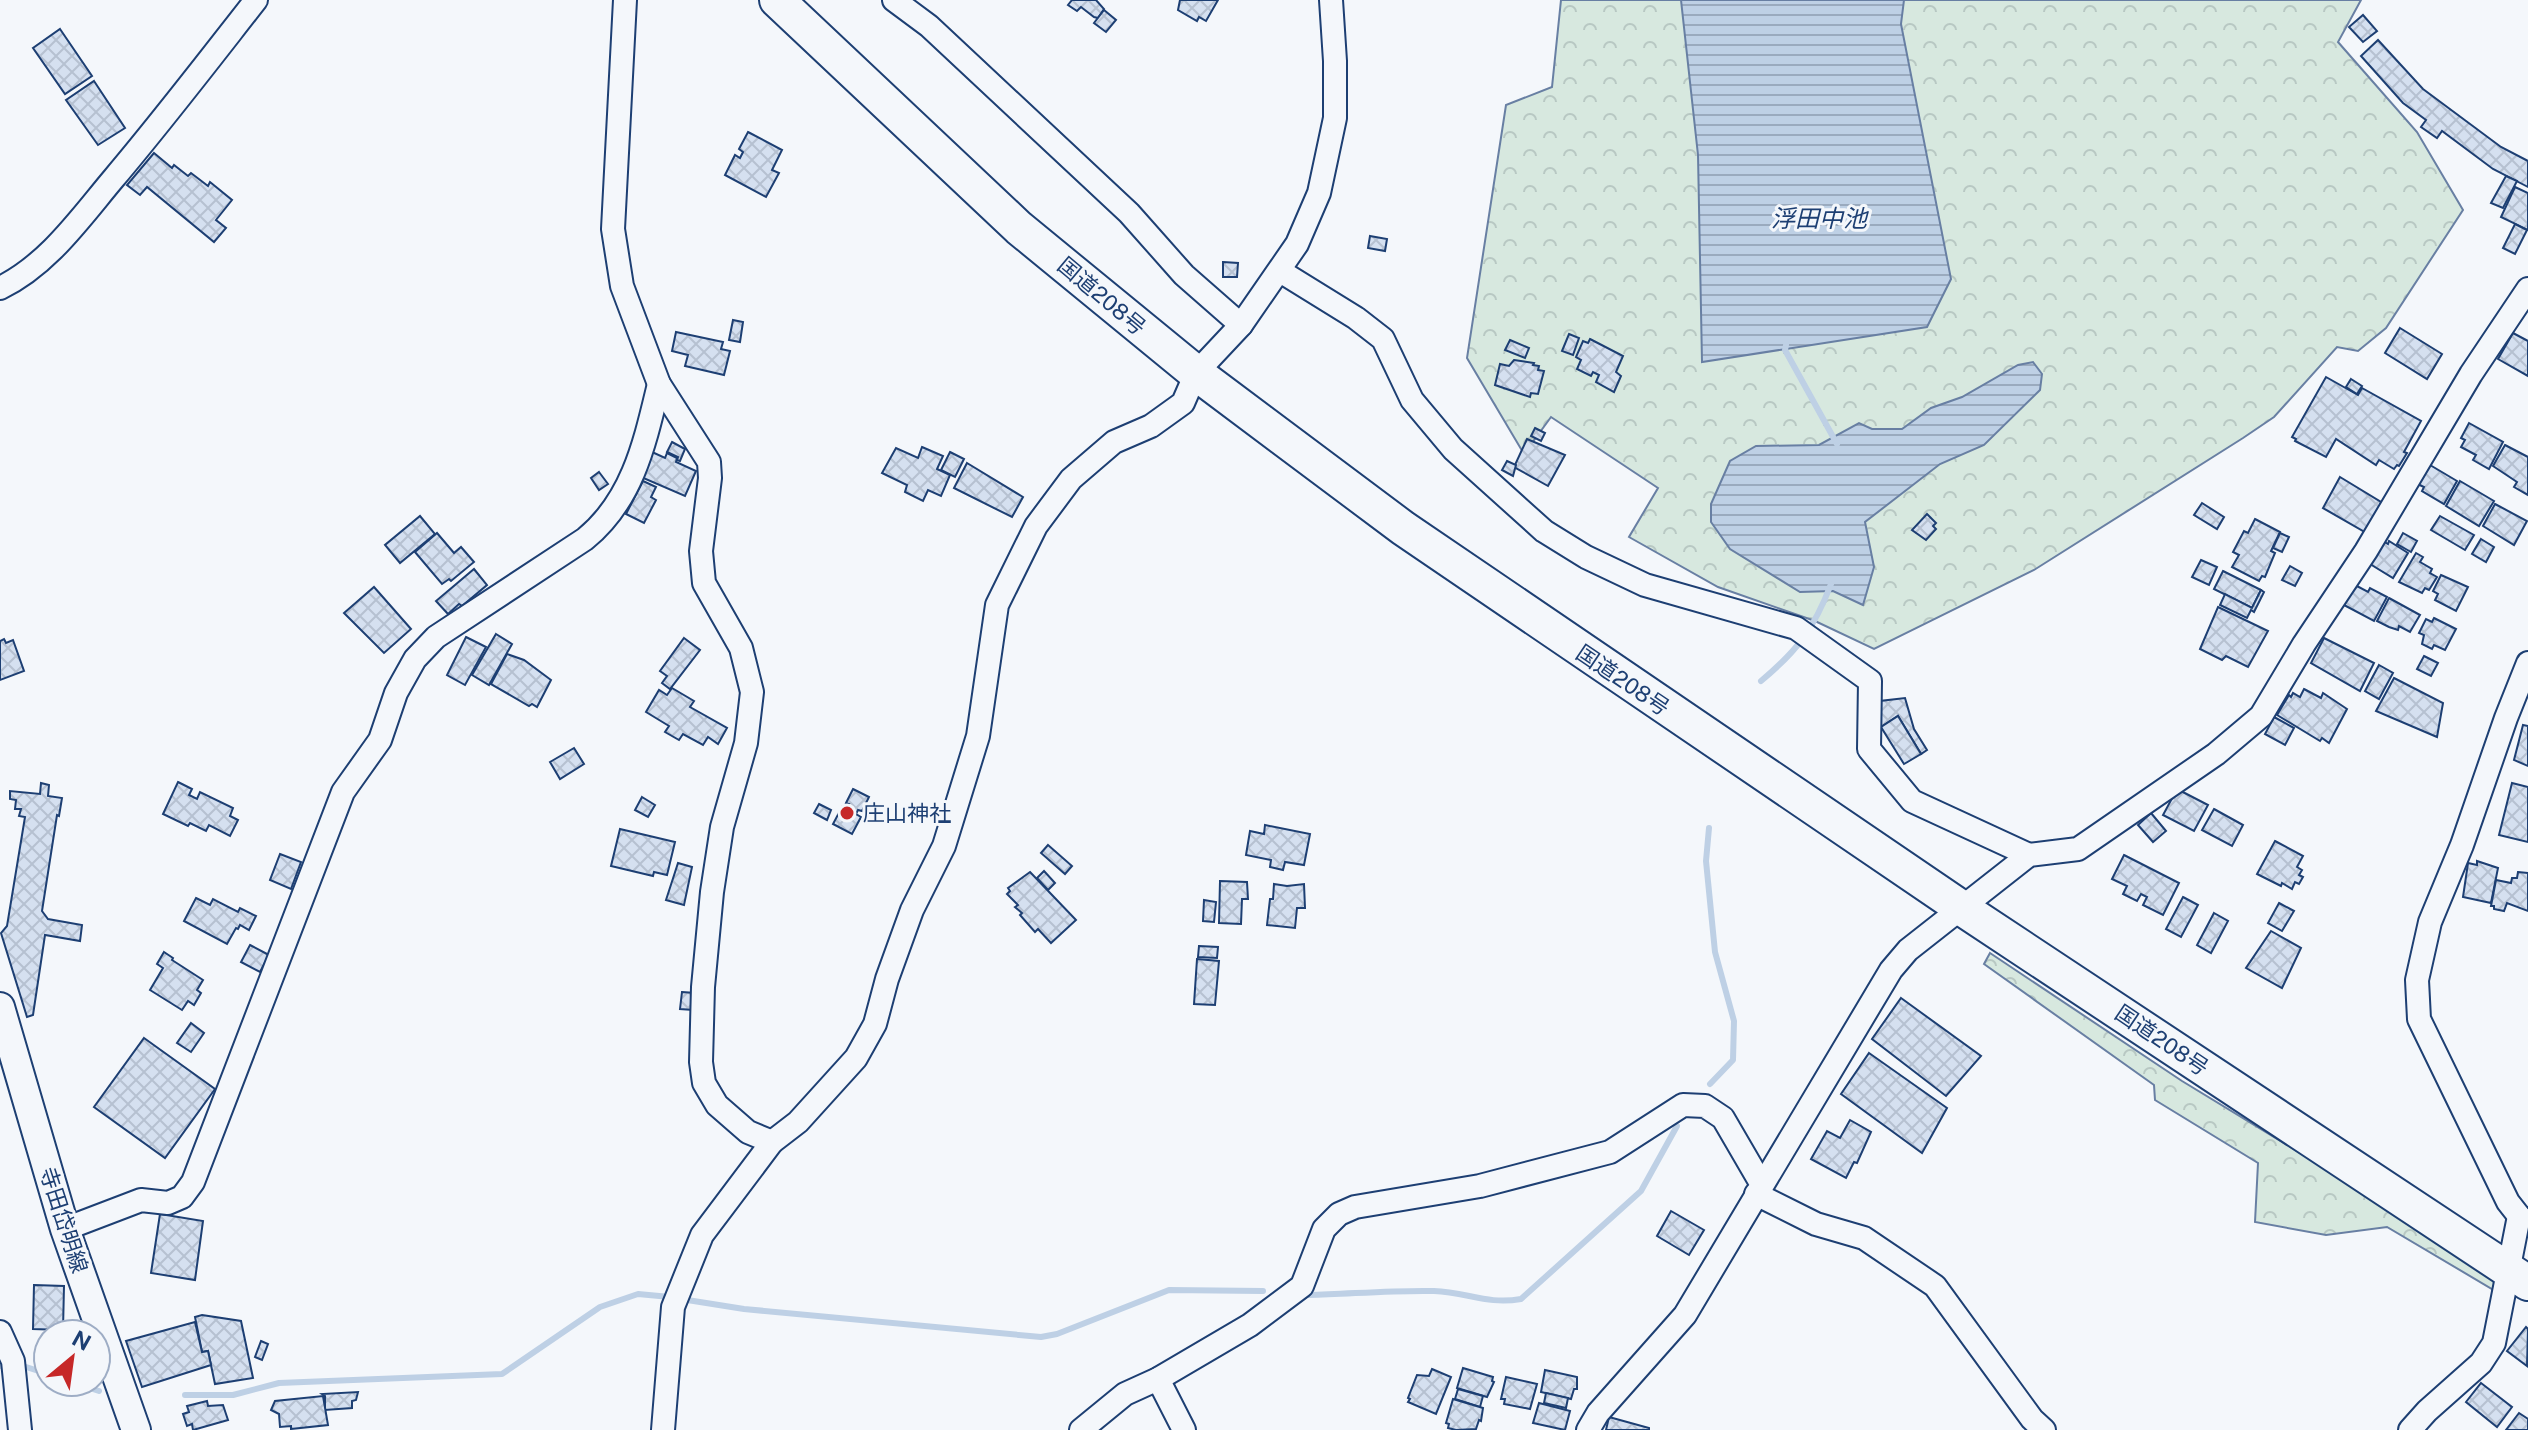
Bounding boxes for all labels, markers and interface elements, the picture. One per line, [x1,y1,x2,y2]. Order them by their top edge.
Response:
water label: 浮田中池 [1771,204,1869,232]
street label: 国道208号 [1053,252,1151,340]
street label: 国道208号 [1572,639,1674,721]
place label: 庄山神社 [863,800,951,826]
marker: 庄山神社 [838,804,856,822]
street label: 国道208号 [2111,999,2213,1081]
street label: 寺田岱明線 [35,1164,93,1276]
north arrow [32,1318,112,1398]
text: N [68,1325,96,1356]

